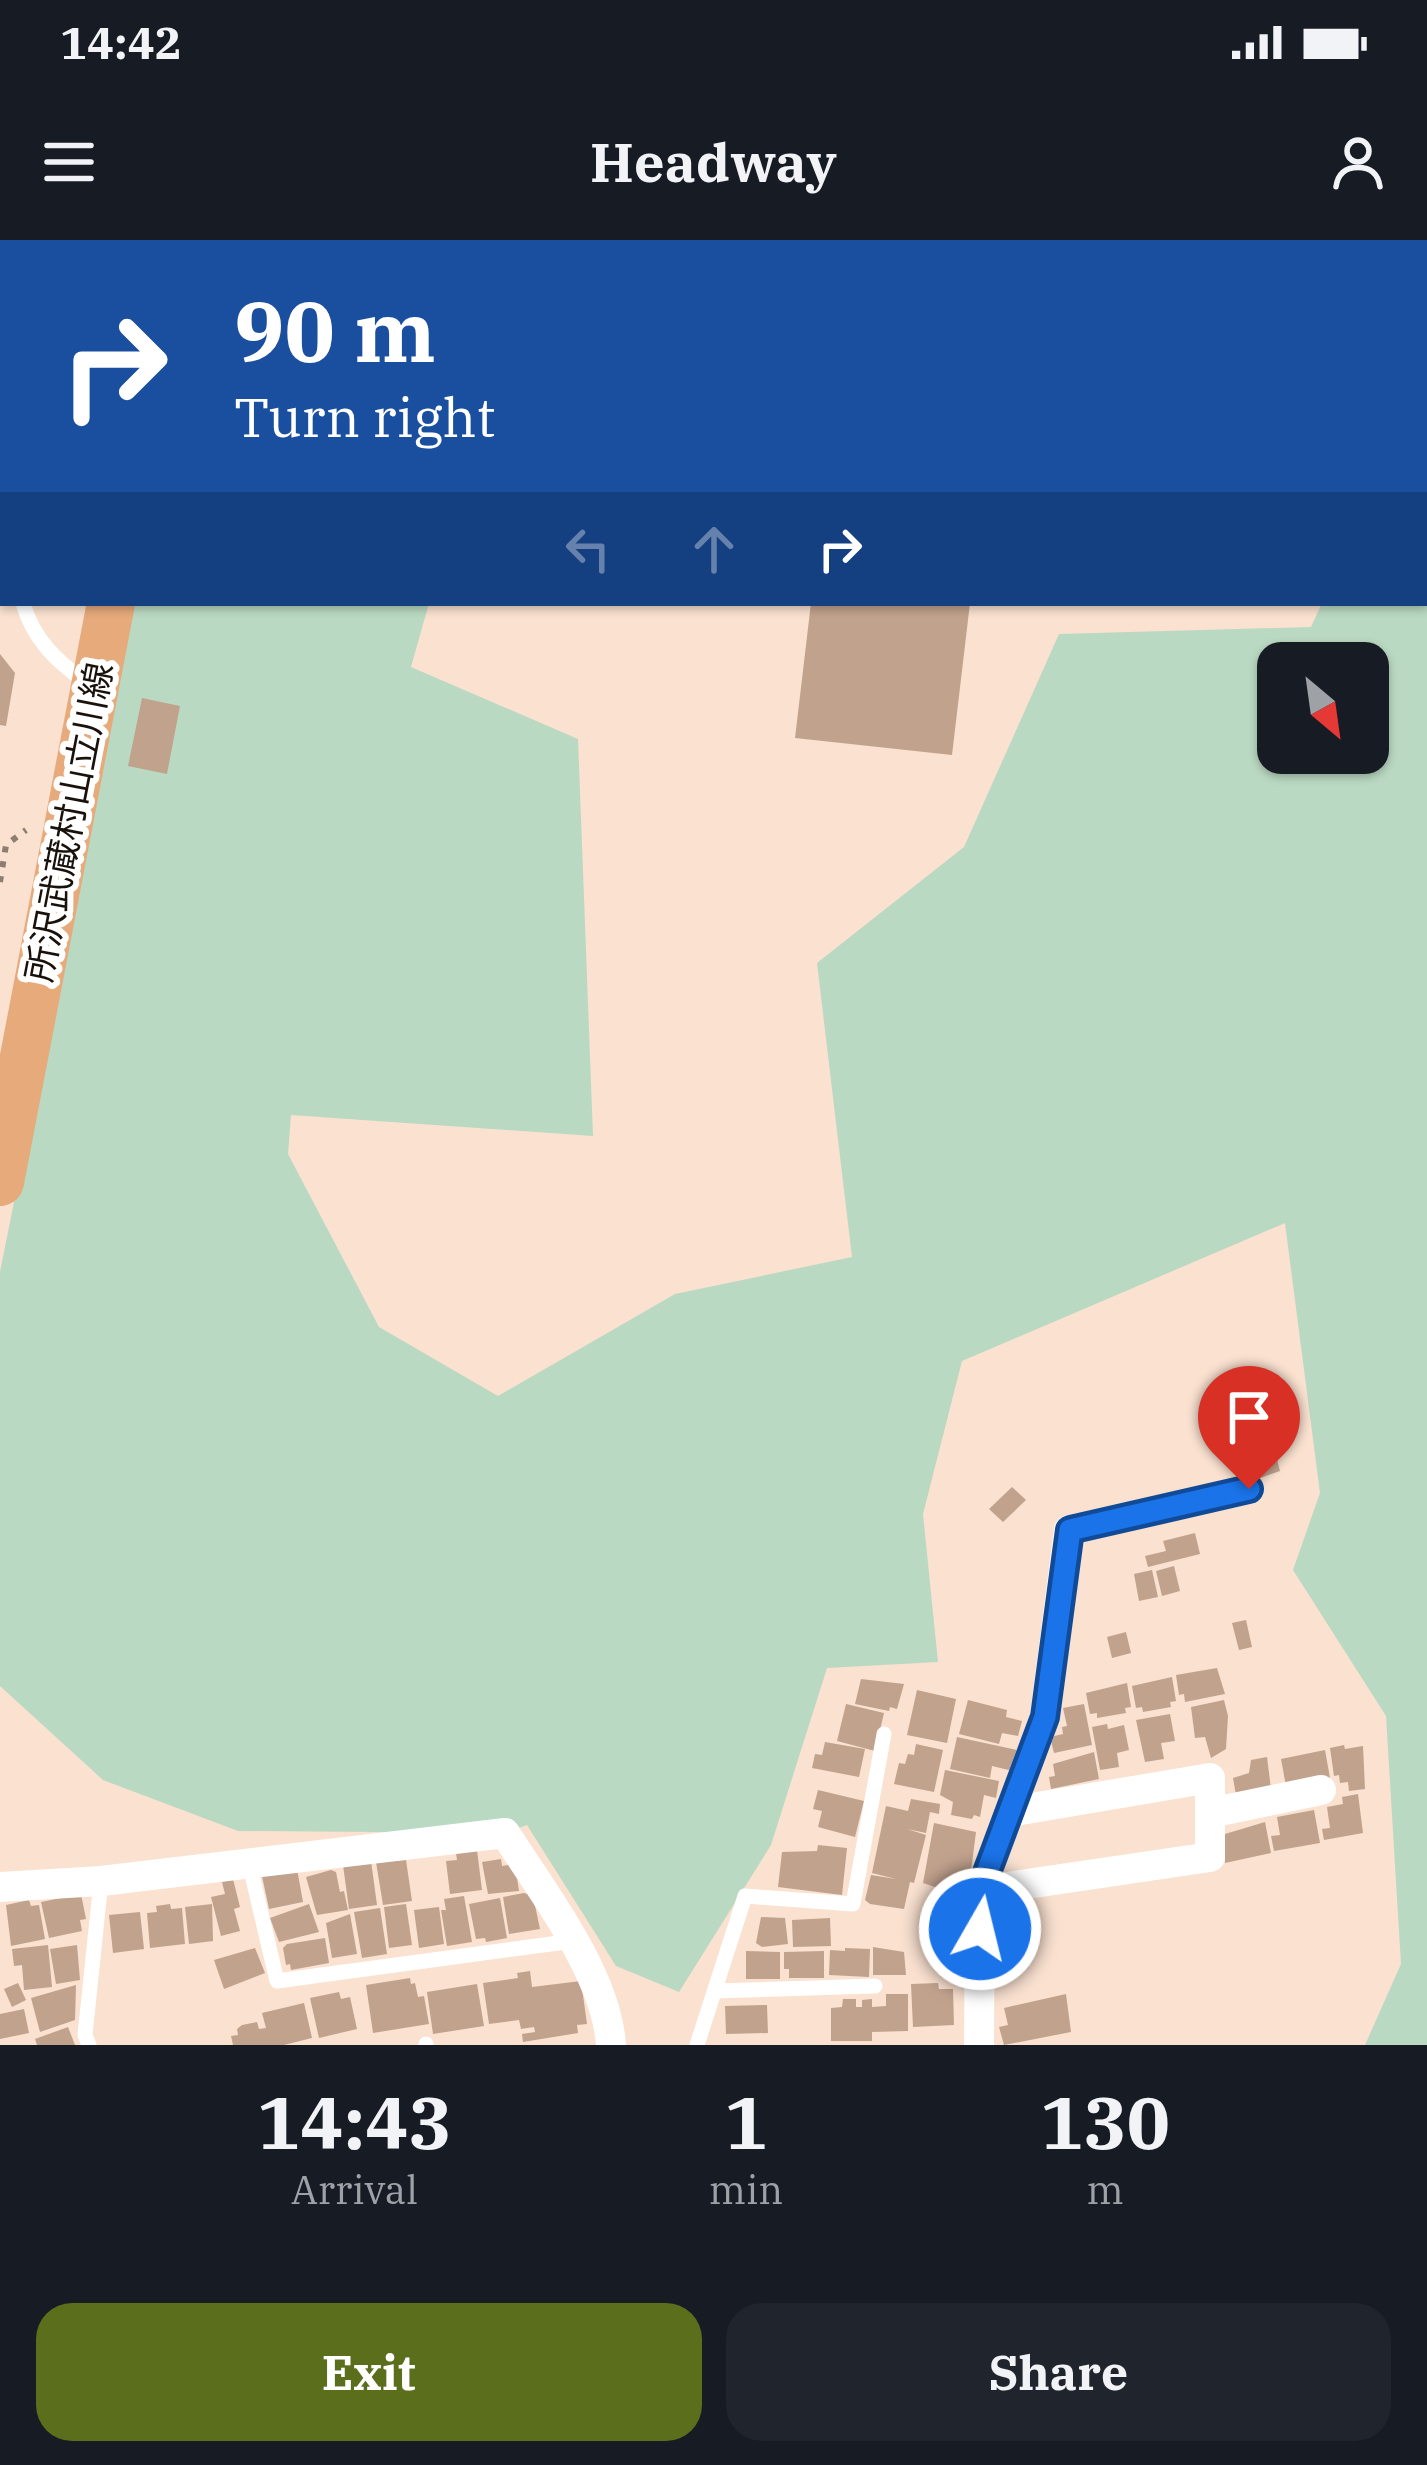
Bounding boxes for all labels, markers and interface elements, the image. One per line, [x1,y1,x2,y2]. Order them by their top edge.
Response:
text: 14:42 [60,13,182,71]
text: Headway [590,127,837,197]
icon: menu [36,129,102,195]
icon: person [1325,129,1391,195]
text: 90 m [234,276,436,385]
icon: right [36,288,192,444]
text: Turn right [234,382,496,452]
icon: left [555,516,621,582]
icon: ahead [681,516,747,582]
icon: right [807,516,873,582]
north arrow [1257,642,1389,774]
map controls [1257,642,1389,774]
street label: 所沢武蔵村山立川線 [15,658,122,985]
pin [1198,1366,1300,1489]
icon: arrive [1216,1384,1282,1450]
position arrow [917,1866,1043,1992]
text: 14:43 [257,2075,452,2169]
text: 1 [724,2075,768,2169]
text: 130 [1040,2075,1170,2169]
text: Arrival [291,2164,418,2215]
text: min [709,2164,783,2215]
text: m [1087,2164,1124,2215]
button: Exit [36,2303,702,2441]
button: Share [726,2303,1391,2441]

